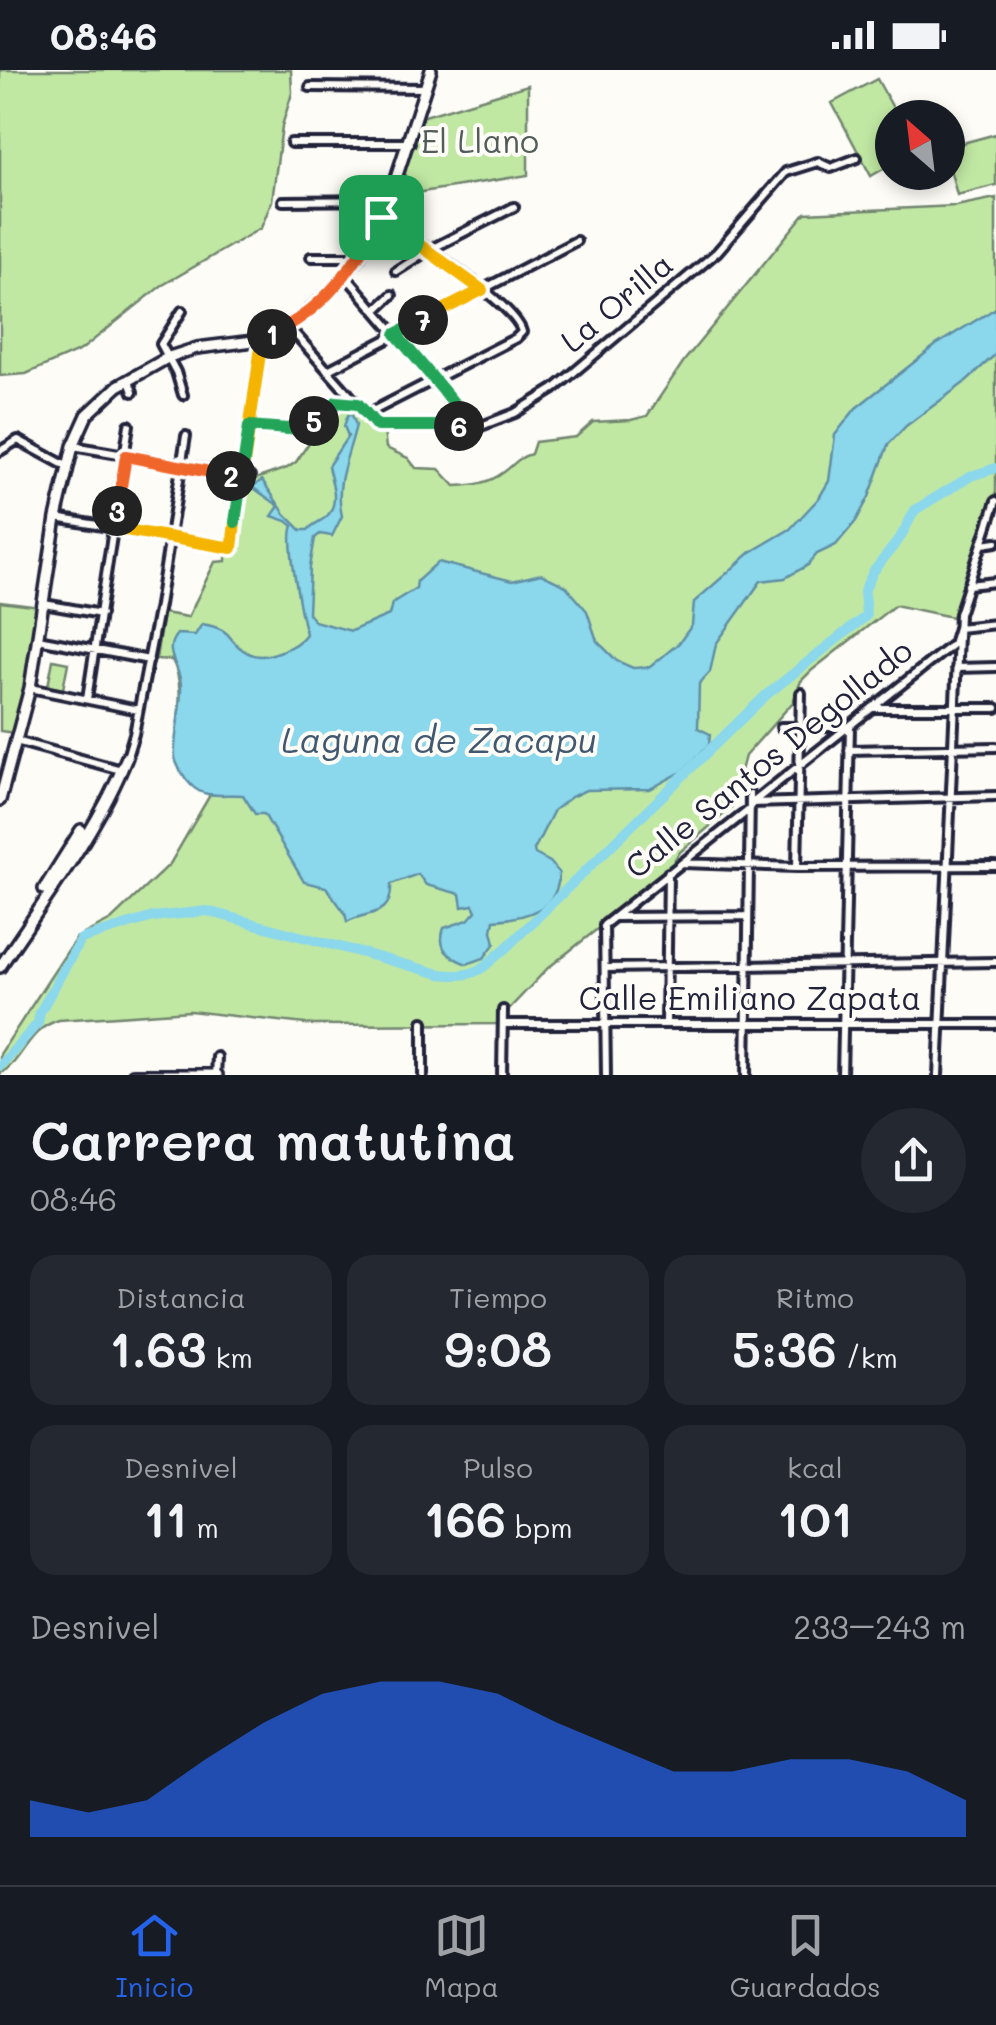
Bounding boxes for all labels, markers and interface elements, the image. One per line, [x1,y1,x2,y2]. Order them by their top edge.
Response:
text: 08:46 [50,10,157,60]
north arrow [875,100,965,190]
map controls [875,100,965,190]
park label: El Llano [421,119,539,161]
pin [339,175,424,260]
icon: arrive [354,190,409,245]
street label: La Orilla [551,242,681,361]
pin: 7 [398,295,448,345]
text: 7 [415,302,431,338]
pin: 1 [247,309,297,359]
text: 1 [266,316,278,352]
pin: 5 [289,396,339,446]
pin: 6 [434,401,484,451]
text: 5 [306,403,322,439]
text: 6 [451,408,467,444]
pin: 2 [206,451,256,501]
text: 2 [223,458,239,494]
pin: 3 [92,486,142,536]
text: 3 [109,493,125,529]
street label: Calle Santos Degollado [615,628,920,886]
water label: Laguna de Zacapu [281,716,597,762]
street label: Calle Emiliano Zapata [579,976,921,1018]
text: Carrera matutina [30,1103,516,1175]
button: share [861,1108,966,1213]
text: 08:46 [30,1177,117,1219]
text: Distancia [116,1279,246,1315]
text: Tiempo [449,1279,547,1315]
text: Ritmo [776,1279,854,1315]
text: 1.63 [109,1315,207,1381]
text: 9:08 [444,1315,552,1381]
text: 5:36 [732,1315,837,1381]
text: km [207,1339,253,1375]
text: /km [837,1339,898,1375]
text: Desnivel [124,1449,238,1485]
text: Pulso [463,1449,533,1485]
text: kcal [787,1449,843,1485]
text: 11 [143,1485,188,1551]
text: 166 [423,1485,506,1551]
text: 101 [777,1485,853,1551]
text: m [188,1509,219,1545]
text: bpm [506,1509,573,1545]
text: Desnivel [30,1605,160,1647]
text: 233–243 m [793,1605,966,1647]
tab: Inicio [115,1908,193,2004]
tab: Mapa [424,1908,499,2004]
tab: Guardados [730,1908,881,2004]

